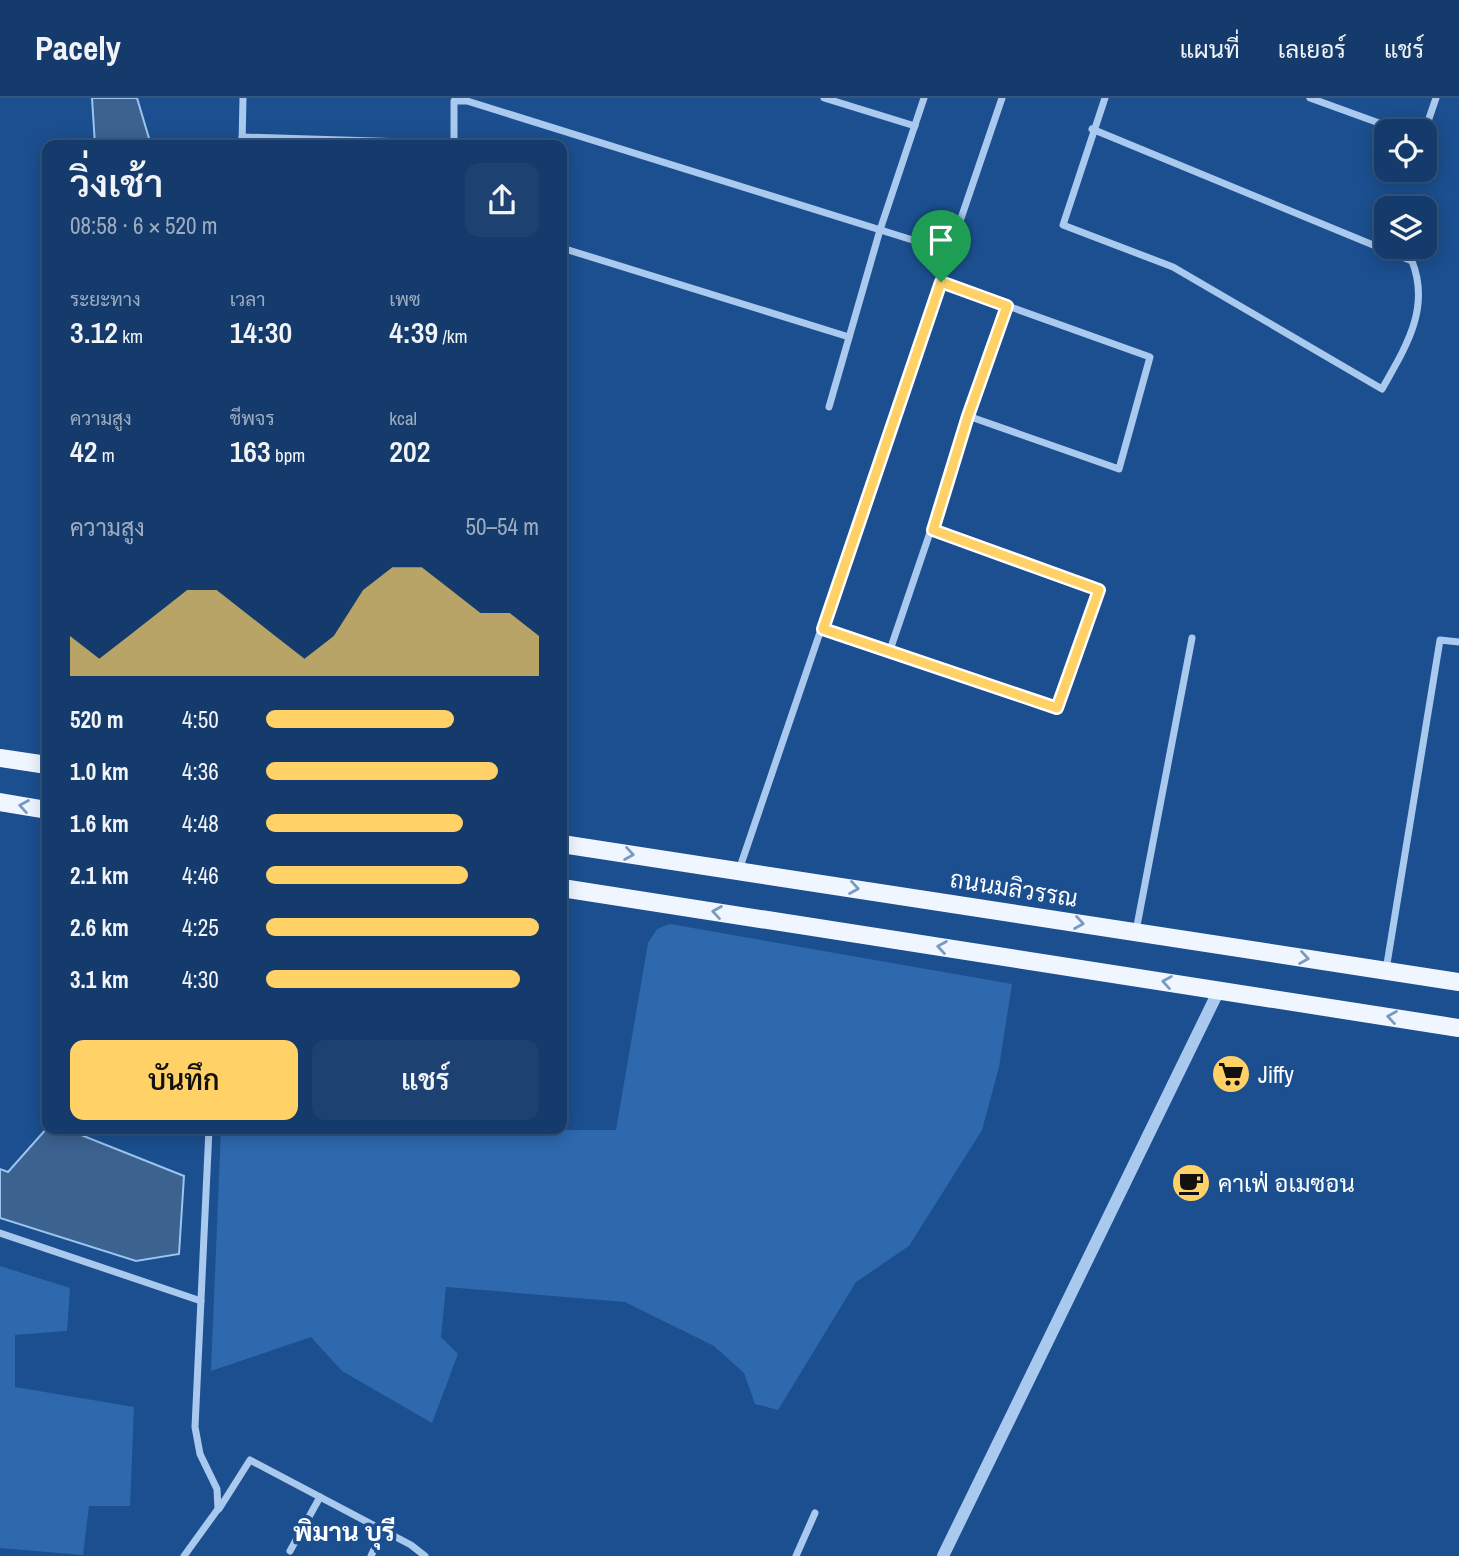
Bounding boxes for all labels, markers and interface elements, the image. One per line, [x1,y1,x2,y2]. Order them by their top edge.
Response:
text: Pacely [35,26,121,70]
text: แผนที่ [1180,33,1240,65]
text: เลเยอร์ [1278,33,1346,65]
text: แชร์ [1384,33,1424,65]
map controls [1374,119,1437,259]
button: locate [1374,119,1437,182]
text: วิ่งเช้า [70,158,163,209]
button: share [465,163,539,237]
button: layers [1374,196,1437,259]
text: 08:58 · 6 × 520 m [70,210,217,241]
pin [911,210,971,282]
icon: arrive [922,221,960,259]
text: ระยะทาง [70,286,141,312]
text: เวลา [230,286,266,312]
text: เพซ [389,286,421,312]
text: 3.12 [70,312,118,352]
text: 14:30 [230,312,292,352]
text: 4:39 [389,312,438,352]
text: km [118,323,143,349]
text: /km [438,323,468,349]
text: ความสูง [70,405,132,431]
text: ชีพจร [230,405,275,431]
text: kcal [389,405,417,431]
text: 42 [70,431,97,471]
text: 163 [230,431,271,471]
text: 202 [389,431,430,471]
text: m [97,442,115,468]
text: bpm [271,442,305,468]
text: 50–54 m [466,511,539,542]
text: ความสูง [70,512,145,543]
text: 520 m [70,704,123,735]
text: 4:50 [182,704,219,735]
text: 1.0 km [70,756,129,787]
text: 4:36 [182,756,219,787]
one-way arrow [18,799,30,814]
text: 1.6 km [70,808,129,839]
text: 4:48 [182,808,219,839]
one-way arrow [623,846,635,861]
text: 2.1 km [70,860,129,891]
text: 4:46 [182,860,219,891]
street label: ถนนมลิวรรณ [948,862,1080,914]
one-way arrow [848,880,860,895]
one-way arrow [711,905,723,920]
text: 2.6 km [70,912,129,943]
text: 4:25 [182,912,219,943]
one-way arrow [1073,915,1085,930]
one-way arrow [936,940,948,955]
one-way arrow [1298,950,1310,965]
text: 3.1 km [70,964,129,995]
text: 4:30 [182,964,219,995]
one-way arrow [1161,975,1173,990]
one-way arrow [1386,1010,1397,1025]
button: บันทึก [70,1040,298,1120]
button: แชร์ [312,1040,539,1120]
supermarket icon: Jiffy [1210,1053,1252,1095]
place label: Jiffy [1258,1058,1294,1090]
cafe icon: คาเฟ่ อเมซอน [1170,1162,1212,1204]
place label: คาเฟ่ อเมซอน [1218,1167,1355,1199]
district label: พิมาน บุรี [293,1514,395,1550]

